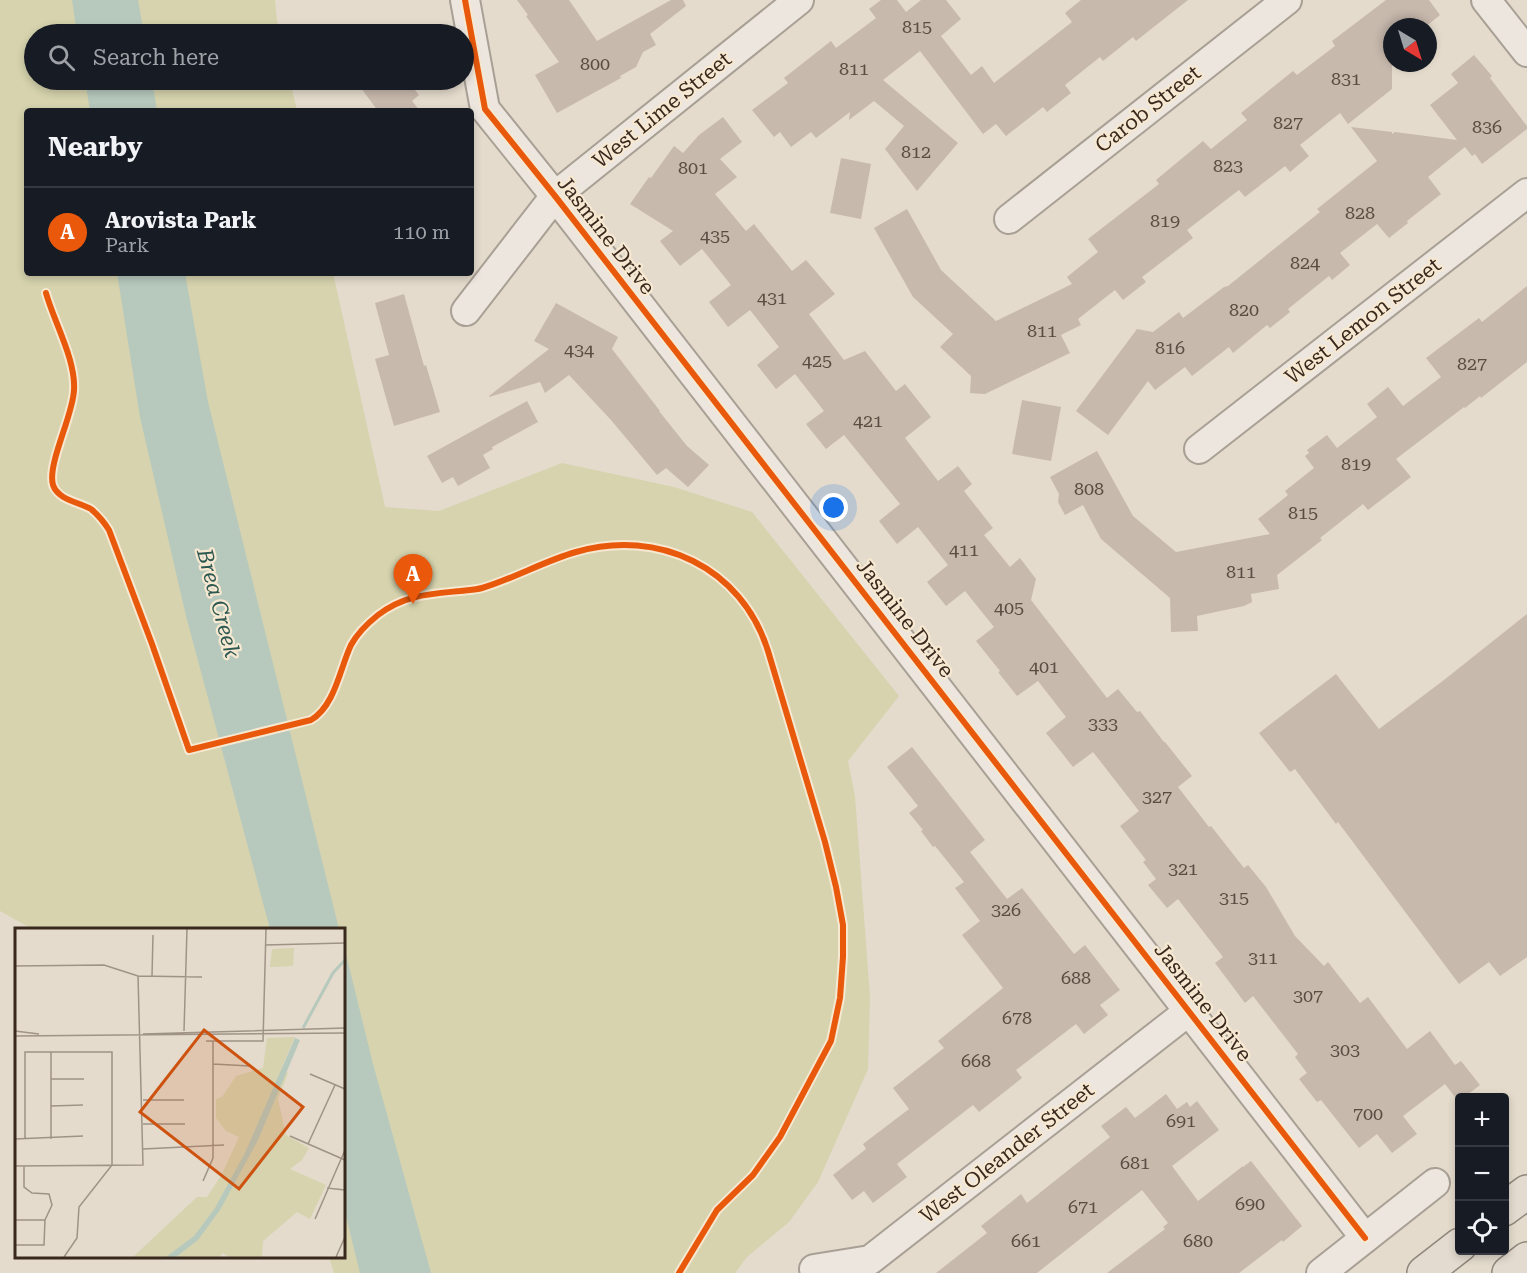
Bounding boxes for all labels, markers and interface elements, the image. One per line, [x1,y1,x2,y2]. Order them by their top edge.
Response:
house number: 815 [902,16,932,37]
north arrow [1383,18,1437,72]
search box [24,24,474,90]
icon: search [45,41,78,74]
text: Search here [93,45,219,70]
street label: West Lime Street [588,47,736,173]
house number: 800 [580,53,610,74]
house number: 811 [839,58,869,79]
street label: Carob Street [1091,60,1205,158]
house number: 831 [1331,68,1361,89]
house number: 827 [1273,112,1303,133]
house number: 836 [1472,116,1502,137]
text: Nearby [48,132,142,162]
house number: 812 [901,141,931,162]
house number: 823 [1213,155,1243,176]
house number: 801 [678,157,708,178]
street label: Jasmine Drive [552,171,660,299]
house number: 828 [1345,202,1375,223]
text: Arovista Park [105,208,256,233]
house number: 819 [1150,210,1180,231]
text: A [60,220,75,244]
text: 110 m [393,220,450,244]
house number: 435 [700,225,730,246]
text: Park [105,233,149,257]
house number: 824 [1290,252,1320,273]
street label: West Lemon Street [1280,253,1446,389]
house number: 431 [757,287,787,308]
house number: 820 [1229,299,1259,320]
house number: 811 [1027,320,1057,341]
house number: 816 [1155,337,1185,358]
house number: 434 [564,339,594,360]
house number: 425 [802,350,832,371]
house number: 827 [1457,353,1487,374]
house number: 421 [853,410,883,431]
house number: 819 [1341,453,1371,474]
house number: 808 [1074,478,1104,499]
your location [819,493,848,522]
house number: 815 [1288,502,1318,523]
house number: 411 [949,539,979,560]
water label: Brea Creek [192,545,245,660]
pin: A [394,554,432,604]
street label: Jasmine Drive [851,554,959,682]
house number: 811 [1226,561,1256,582]
house number: 405 [994,597,1024,618]
house number: 401 [1029,656,1059,677]
house number: 333 [1088,713,1118,734]
house number: 327 [1142,786,1172,807]
house number: 321 [1168,858,1198,879]
house number: 315 [1219,887,1249,908]
house number: 326 [991,899,1021,920]
inset map [15,928,345,1258]
street label: Jasmine Drive [1149,938,1257,1066]
house number: 311 [1248,947,1278,968]
house number: 688 [1061,967,1091,988]
house number: 307 [1293,985,1323,1006]
house number: 678 [1002,1007,1032,1028]
house number: 303 [1330,1039,1360,1060]
house number: 668 [961,1050,991,1071]
street label: West Oleander Street [915,1078,1099,1228]
map controls [1455,1093,1509,1255]
button: + [1455,1093,1509,1147]
house number: 700 [1353,1103,1383,1124]
house number: 691 [1166,1110,1196,1131]
button: − [1455,1147,1509,1201]
house number: 681 [1120,1152,1150,1173]
house number: 690 [1235,1193,1265,1214]
house number: 671 [1068,1196,1098,1217]
button: locate [1455,1201,1509,1255]
house number: 661 [1011,1230,1041,1251]
house number: 680 [1183,1230,1213,1251]

